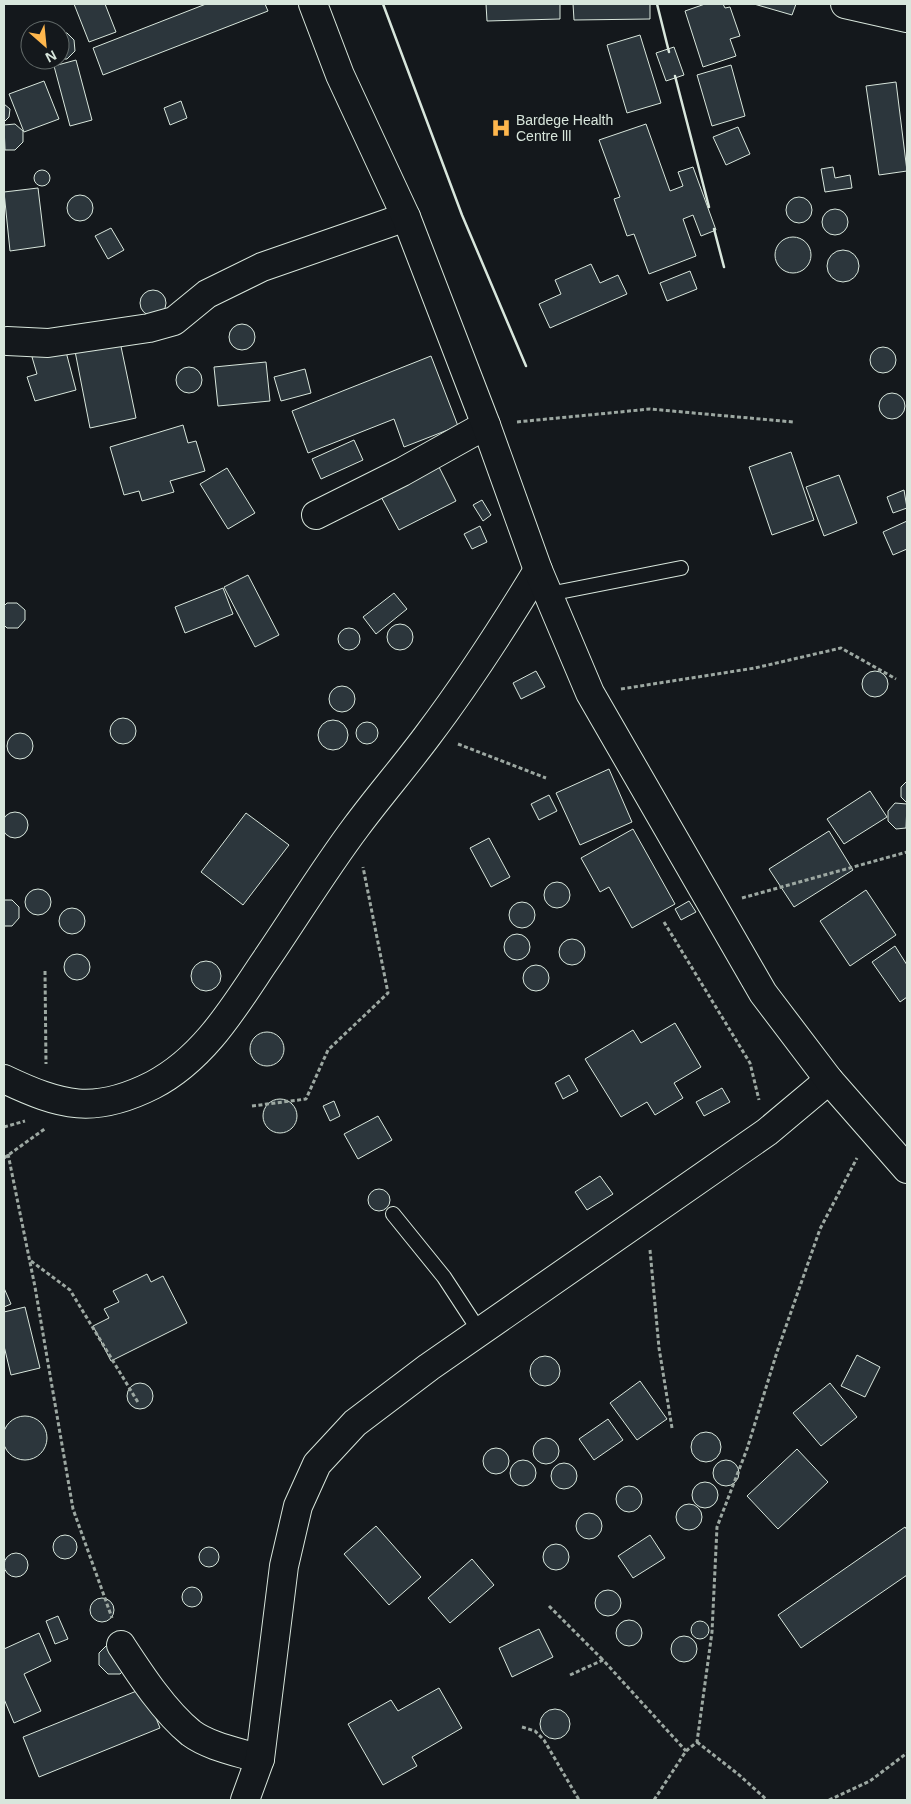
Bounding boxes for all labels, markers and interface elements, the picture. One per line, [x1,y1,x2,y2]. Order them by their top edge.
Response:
north arrow [20,20,70,70]
text: N [43,47,59,66]
place label: Bardege Health Centre lll [516,112,613,144]
hospital icon: Bardege Health Centre lll [490,117,512,139]

